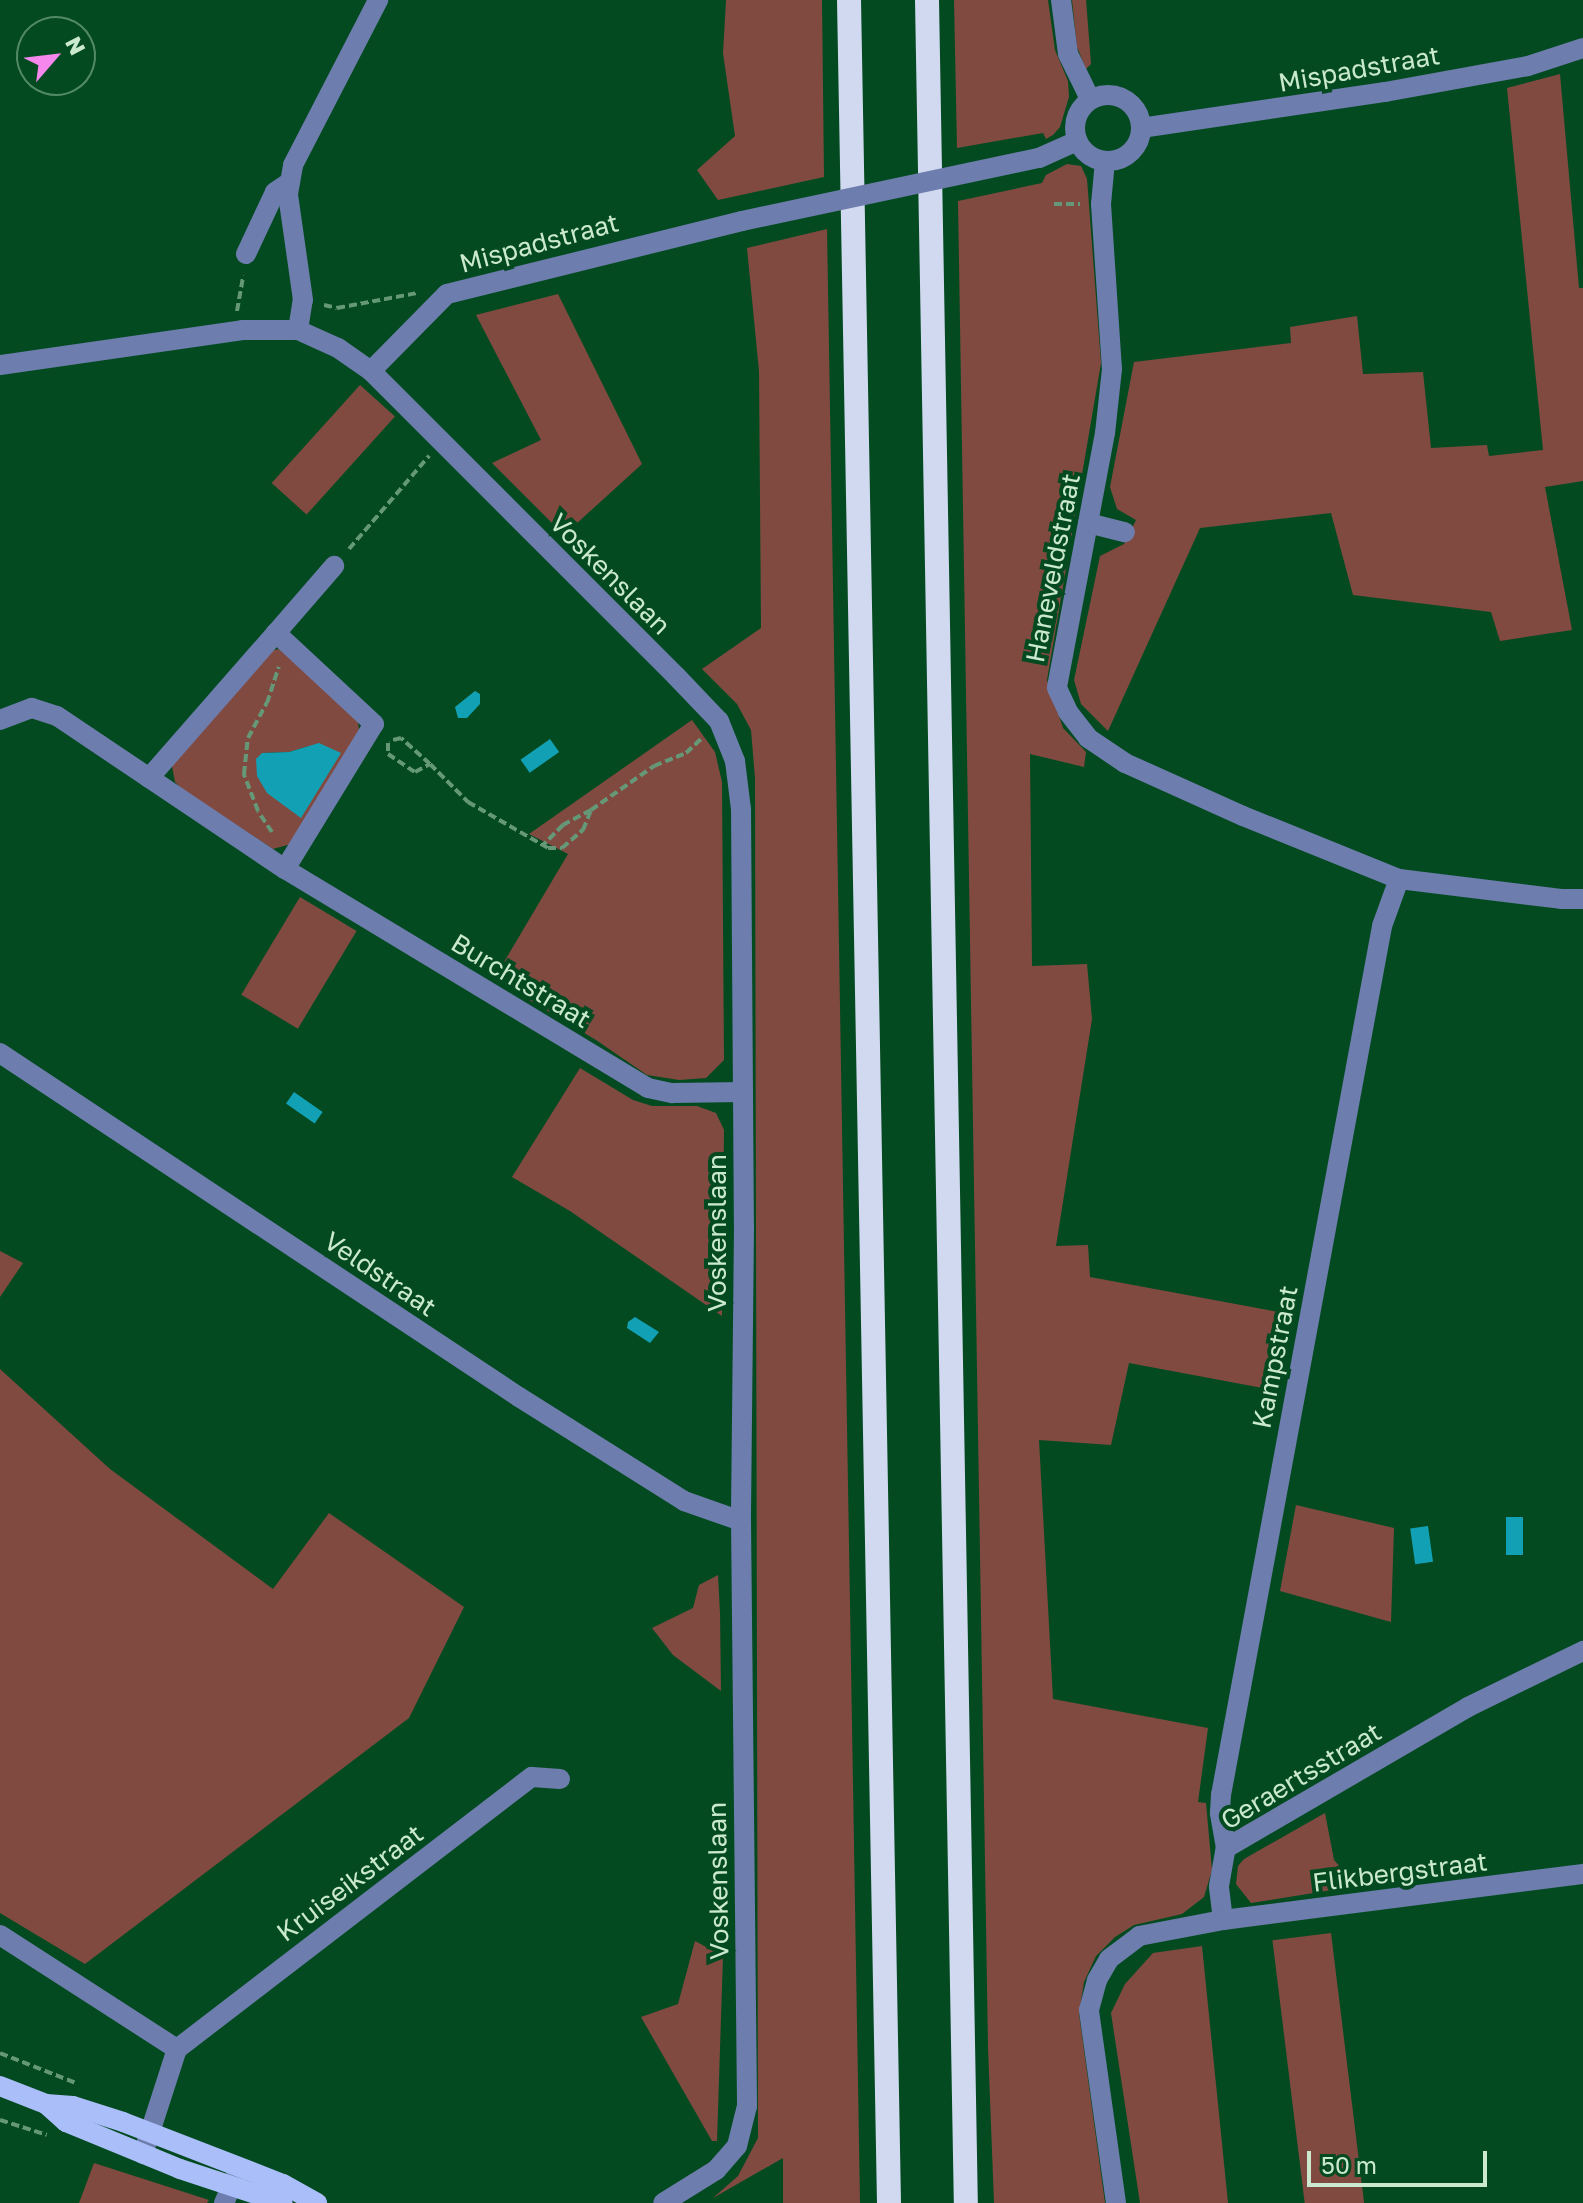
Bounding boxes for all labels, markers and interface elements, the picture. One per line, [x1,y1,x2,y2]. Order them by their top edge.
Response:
north arrow [16,16,96,96]
text: N [60,32,92,59]
street label: Mispadstraat [1276,39,1442,99]
street label: Mispadstraat [456,207,622,279]
street label: Haneveldstraat [1019,471,1087,665]
street label: Voskenslaan [543,507,677,641]
street label: Burchtstraat [446,927,596,1035]
street label: Voskenslaan [701,1154,733,1312]
street label: Veldstraat [318,1225,442,1323]
street label: Kampstraat [1246,1283,1304,1431]
street label: Geraertsstraat [1215,1716,1387,1836]
street label: Voskenslaan [701,1802,735,1960]
street label: Kruiseikstraat [271,1818,429,1948]
street label: Flikbergstraat [1311,1846,1489,1898]
scale bar [1311,2135,1491,2185]
text: 50 m [1321,2150,1377,2179]

